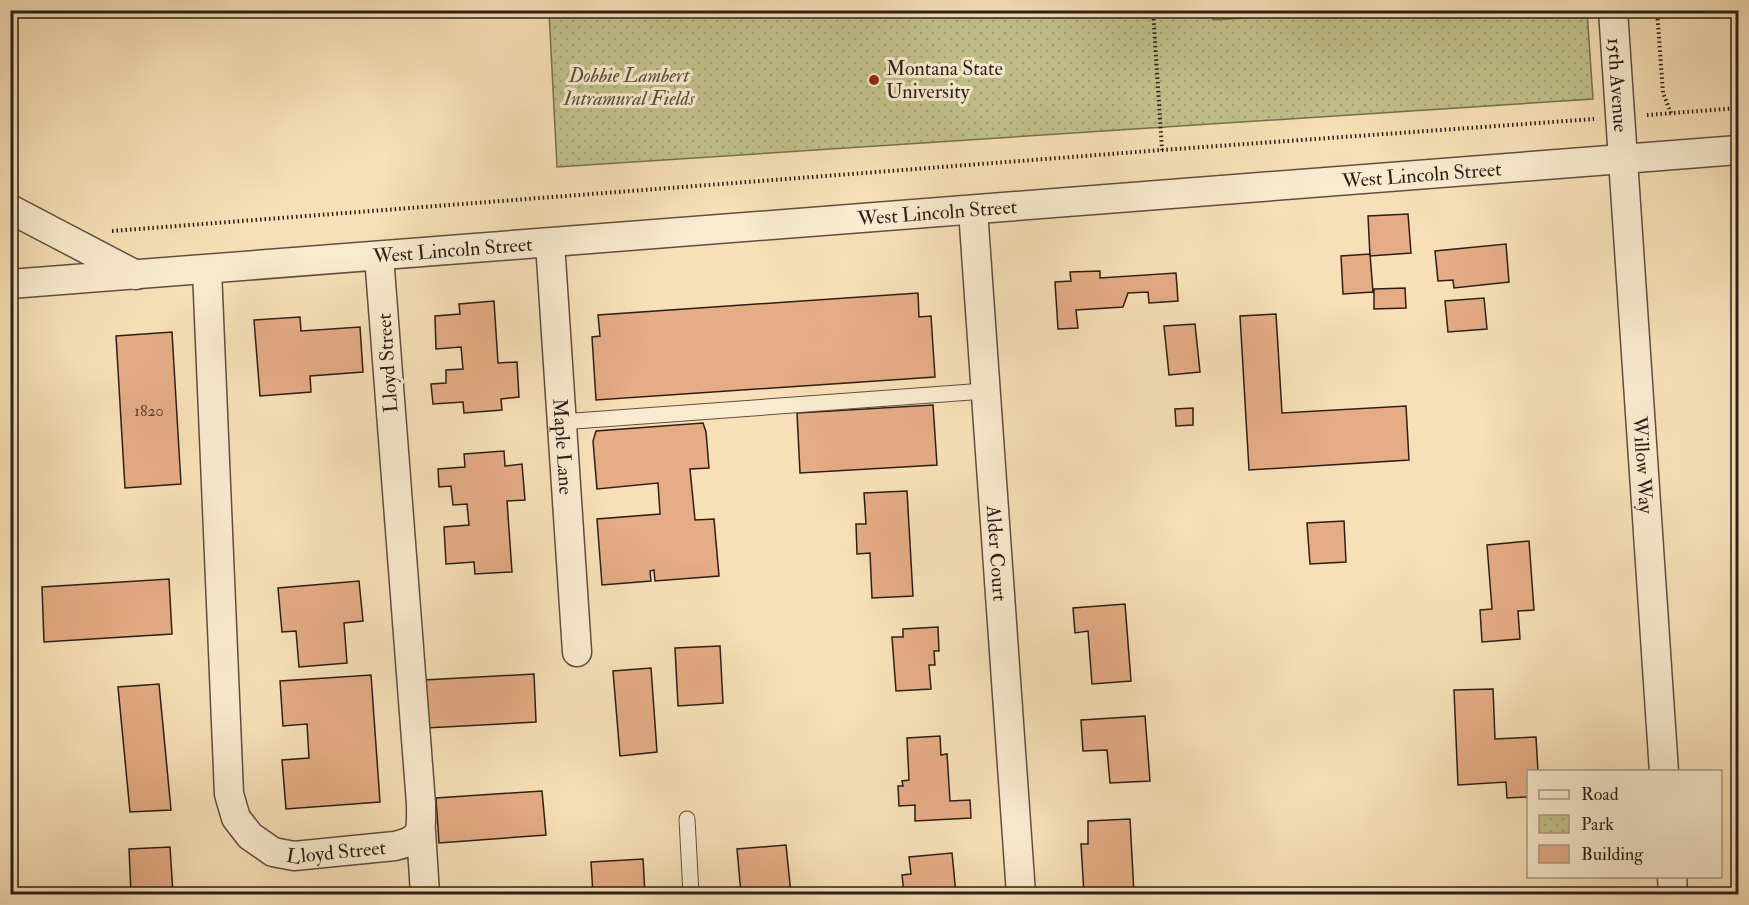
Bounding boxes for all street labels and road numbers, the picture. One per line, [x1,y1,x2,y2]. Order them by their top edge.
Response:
street label: 15th Avenue [1602,37,1633,133]
street label: West Lincoln Street [1340,156,1503,194]
street label: West Lincoln Street [856,194,1018,231]
street label: West Lincoln Street [371,231,534,269]
street label: Lloyd Street [372,312,403,414]
street label: Maple Lane [547,398,579,496]
street label: Willow Way [1627,415,1659,516]
street label: Alder Court [981,503,1012,603]
street label: Lloyd Street [284,835,388,870]

